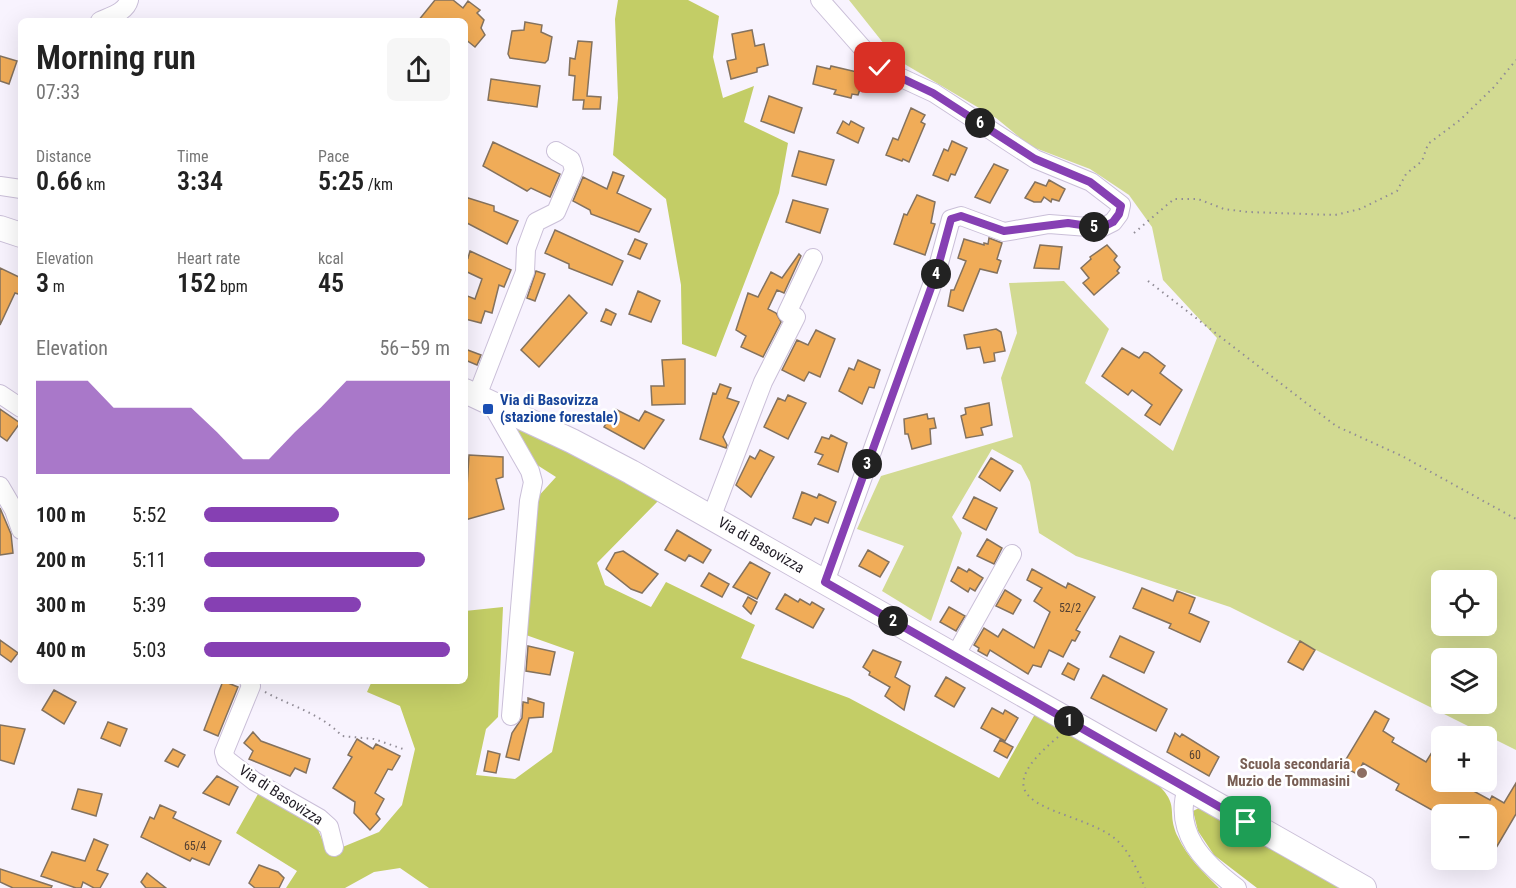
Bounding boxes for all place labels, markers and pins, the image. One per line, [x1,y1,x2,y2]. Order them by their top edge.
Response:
pin [854,42,905,93]
pin: 6 [965,108,995,138]
pin: 5 [1079,212,1109,242]
pin: 4 [921,259,951,289]
place label: Via di Basovizza (stazione forestale) [500,391,618,426]
marker: Via di Basovizza (stazione forestale) [481,402,495,416]
pin: 3 [852,449,882,479]
pin: 2 [878,606,908,636]
pin: 1 [1054,706,1084,736]
place label: Scuola secondaria Muzio de Tommasini [1227,755,1350,790]
marker: Scuola secondaria Muzio de Tommasini [1355,766,1369,780]
pin [1220,796,1271,847]

